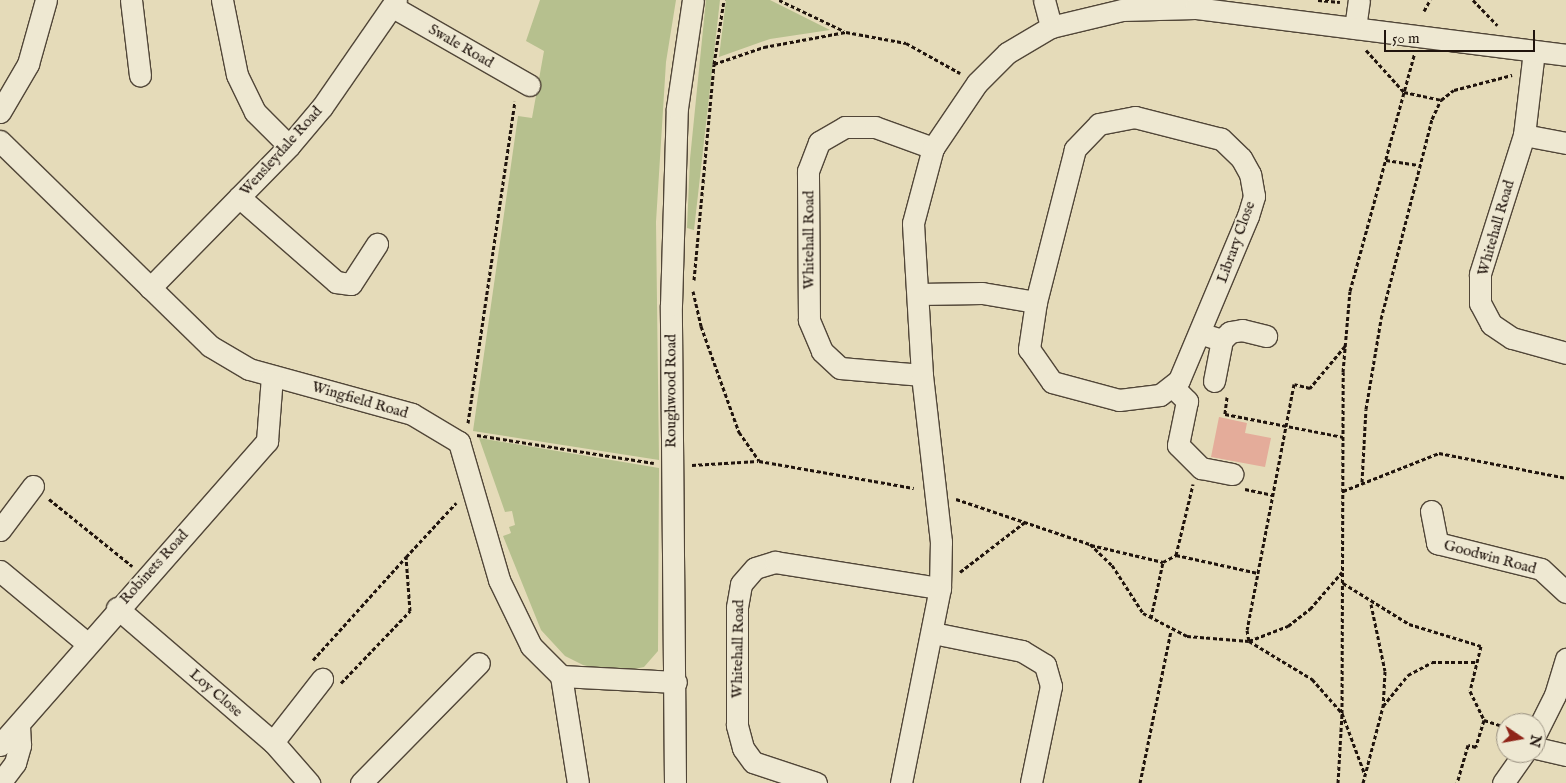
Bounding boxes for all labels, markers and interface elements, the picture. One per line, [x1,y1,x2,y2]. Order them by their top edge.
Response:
street label: Swale Road [425,20,497,72]
scale bar [1386,20,1537,52]
text: 50 m [1392,29,1420,48]
street label: Wensleydale Road [236,103,326,199]
street label: Whitehall Road [1474,178,1518,278]
street label: Whitehall Road [800,191,818,289]
street label: Library Close [1213,199,1259,285]
street label: Roughwood Road [662,334,680,448]
street label: Wingfield Road [310,378,410,422]
street label: Robinets Road [116,526,192,608]
street label: Goodwin Road [1442,536,1538,578]
street label: Whitehall Road [728,599,748,699]
street label: Loy Close [186,665,246,721]
north arrow [1496,713,1546,763]
text: N [1525,733,1545,749]

